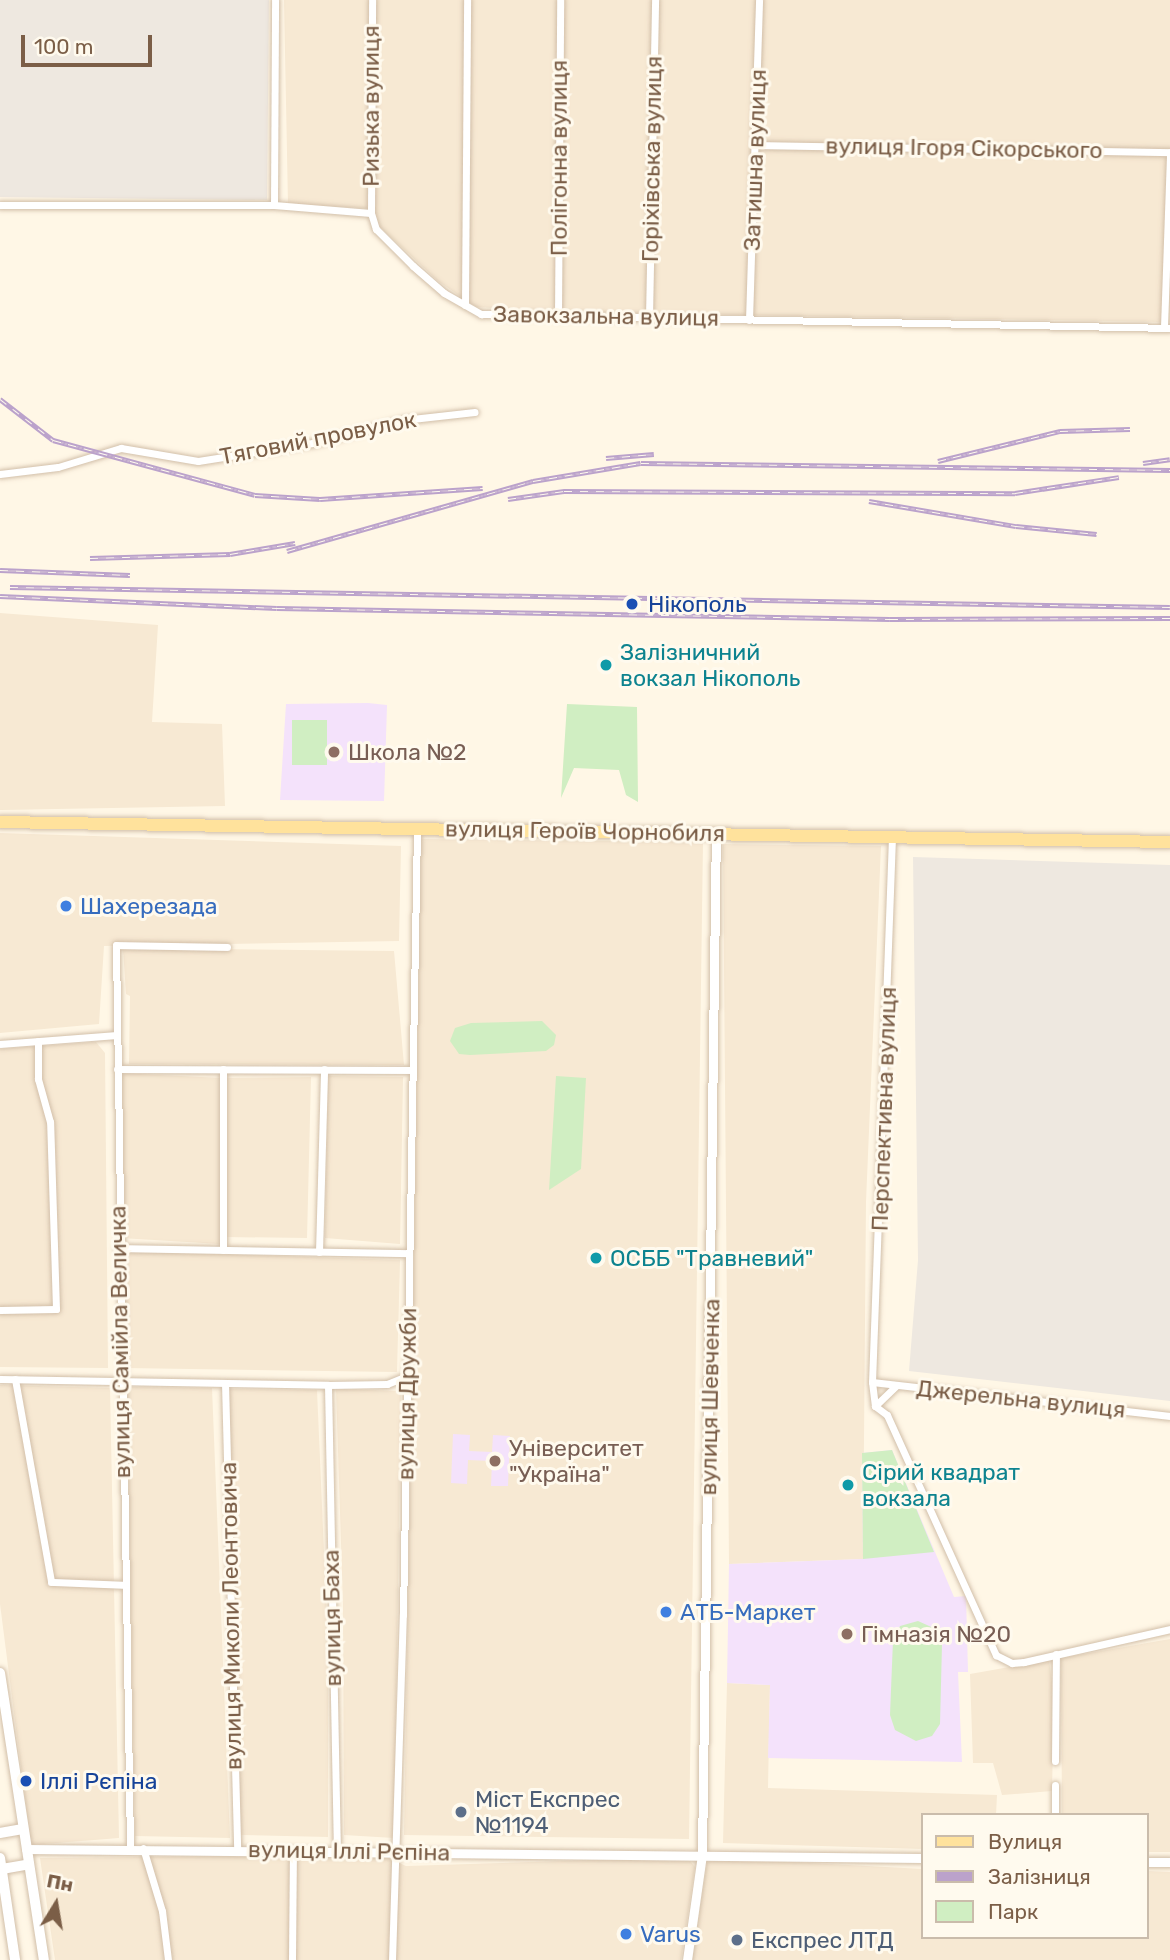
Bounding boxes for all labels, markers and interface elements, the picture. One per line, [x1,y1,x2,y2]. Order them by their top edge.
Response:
scale bar [24,21,156,65]
street label: Ризька вулиця [357,25,385,187]
text: 100 m [34,34,93,59]
street label: Горіхівська вулиця [636,56,668,262]
street label: Полігонна вулиця [545,60,573,256]
street label: Затишна вулиця [738,69,772,251]
street label: вулиця Ігоря Сікорського [825,132,1103,164]
street label: Завокзальна вулиця [493,300,719,332]
street label: Тяговий провулок [217,405,419,471]
place label: Нікополь [648,590,746,618]
marker: Нікополь [622,594,642,614]
place label: Залізничний вокзал Нікополь [620,638,800,692]
marker: Залізничний вокзал Нікополь [598,657,614,673]
place label: Школа №2 [348,738,467,766]
marker: Школа №2 [326,744,342,760]
street label: вулиця Героїв Чорнобиля [445,815,725,847]
place label: Шахерезада [80,892,218,920]
marker: Шахерезада [58,898,74,914]
street label: Перспективна вулиця [866,986,902,1232]
street label: вулиця Самійла Величка [104,1205,136,1479]
place label: ОСББ "Травневий" [610,1244,813,1272]
marker: ОСББ "Травневий" [588,1250,604,1266]
street label: вулиця Шевченка [694,1298,726,1496]
street label: вулиця Дружби [392,1308,422,1480]
street label: Джерельна вулиця [915,1374,1127,1424]
place label: Університет "Україна" [509,1434,644,1488]
marker: Університет "Україна" [487,1453,503,1469]
place label: Сірий квадрат вокзала [862,1458,1020,1512]
street label: вулиця Миколи Леонтовича [215,1462,247,1770]
marker: Сірий квадрат вокзала [840,1477,856,1493]
street label: вулиця Баха [317,1549,347,1687]
place label: АТБ-Маркет [680,1598,816,1626]
marker: АТБ-Маркет [658,1604,674,1620]
place label: Гімназія №20 [861,1620,1011,1648]
marker: Гімназія №20 [839,1626,855,1642]
place label: Іллі Рєпіна [40,1767,158,1795]
marker: Іллі Рєпіна [18,1773,34,1789]
place label: Міст Експрес №1194 [475,1785,620,1839]
marker: Міст Експрес №1194 [453,1804,469,1820]
legend [922,1813,1149,1939]
text: Вулиця [988,1829,1062,1854]
street label: вулиця Іллі Рєпіна [248,1835,450,1867]
text: Залізниця [988,1864,1091,1889]
north arrow [21,1869,91,1939]
text: Пн [45,1869,75,1897]
text: Парк [988,1899,1038,1924]
place label: Varus [640,1920,701,1948]
marker: Varus [618,1926,634,1942]
place label: Експрес ЛТД [751,1926,894,1954]
marker: Експрес ЛТД [729,1932,745,1948]

